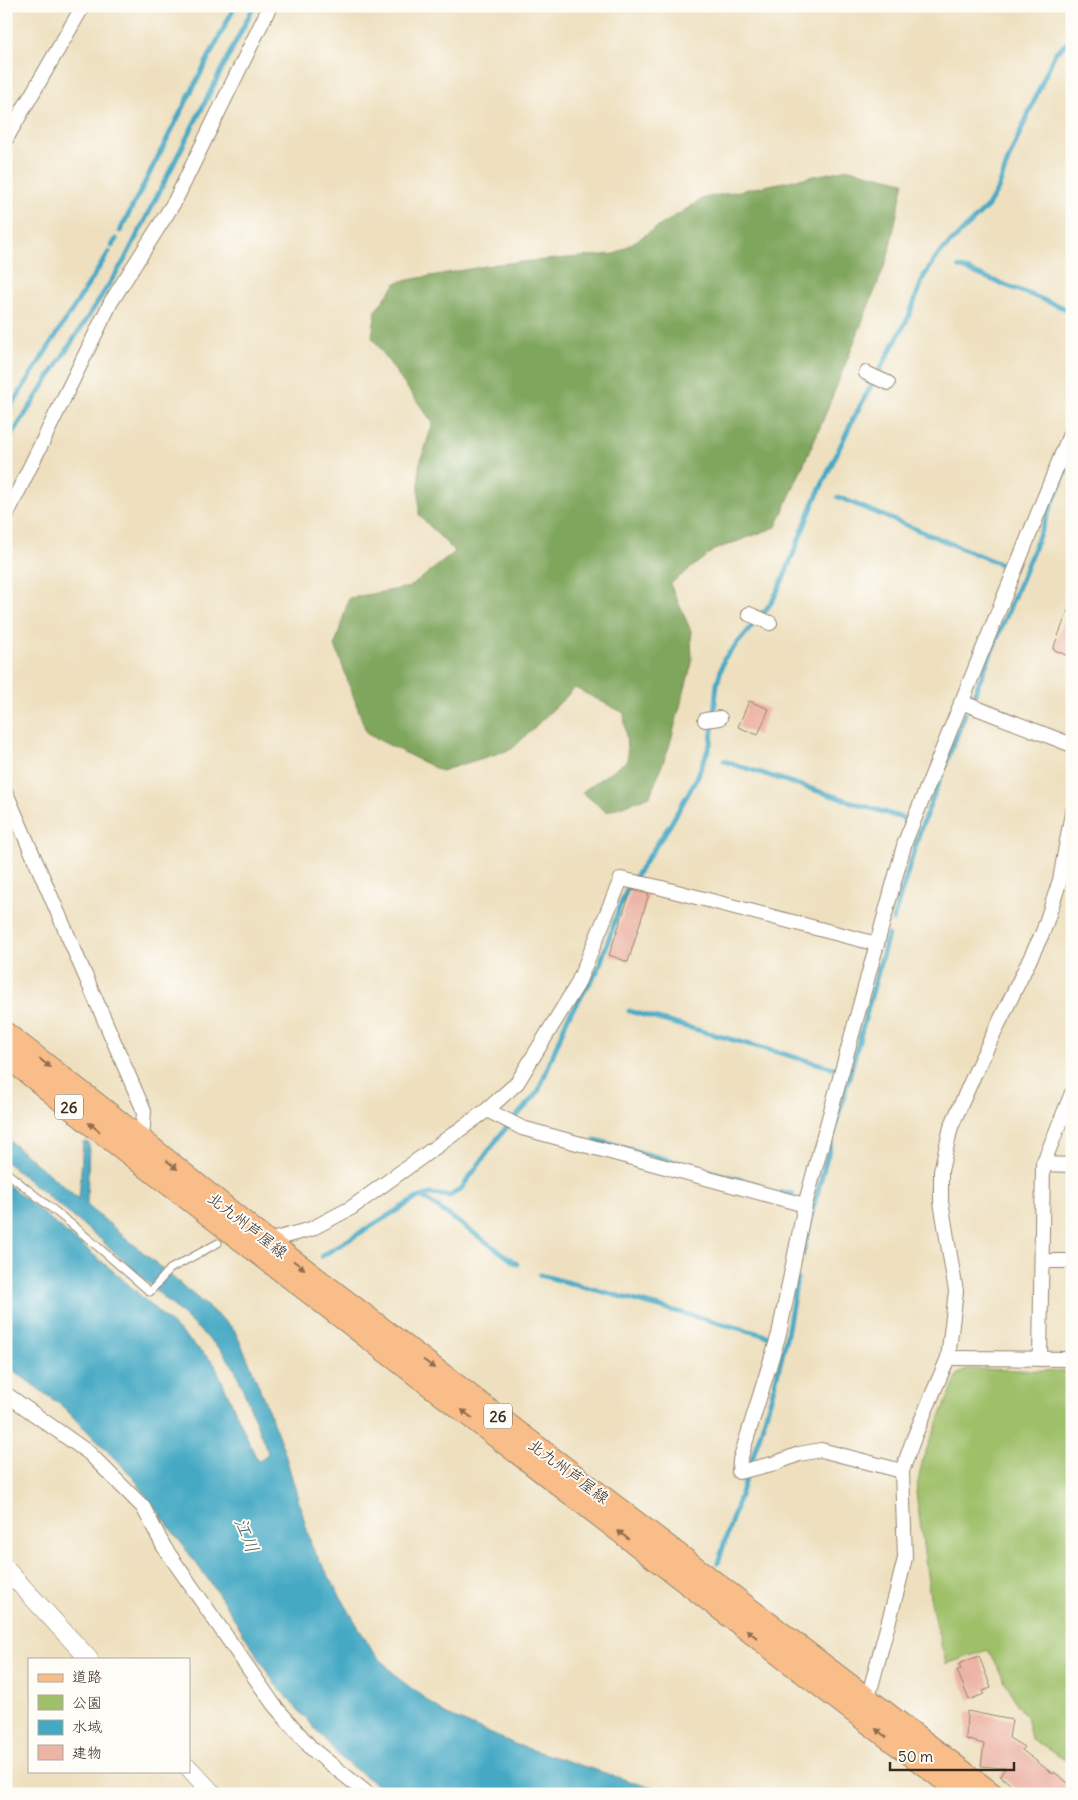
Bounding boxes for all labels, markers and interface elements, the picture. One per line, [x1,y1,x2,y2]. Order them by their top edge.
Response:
one-way arrow [38,1058,51,1069]
road number: 26 [55,1094,83,1120]
one-way arrow [88,1121,101,1132]
one-way arrow [165,1159,178,1170]
street label: 北九州芦屋線 [204,1188,292,1262]
one-way arrow [292,1260,306,1270]
one-way arrow [422,1358,435,1369]
road number: 26 [484,1404,512,1428]
one-way arrow [461,1409,474,1420]
street label: 北九州芦屋線 [525,1434,613,1508]
water label: 江川 [230,1514,264,1556]
one-way arrow [616,1530,630,1540]
one-way arrow [746,1629,759,1640]
legend [28,1658,190,1772]
text: 道路 [72,1667,102,1686]
text: 公園 [72,1693,102,1712]
text: 水域 [72,1717,102,1736]
one-way arrow [874,1728,888,1738]
scale bar [890,1740,1014,1772]
text: 建物 [72,1743,102,1762]
text: 50 m [898,1747,933,1766]

